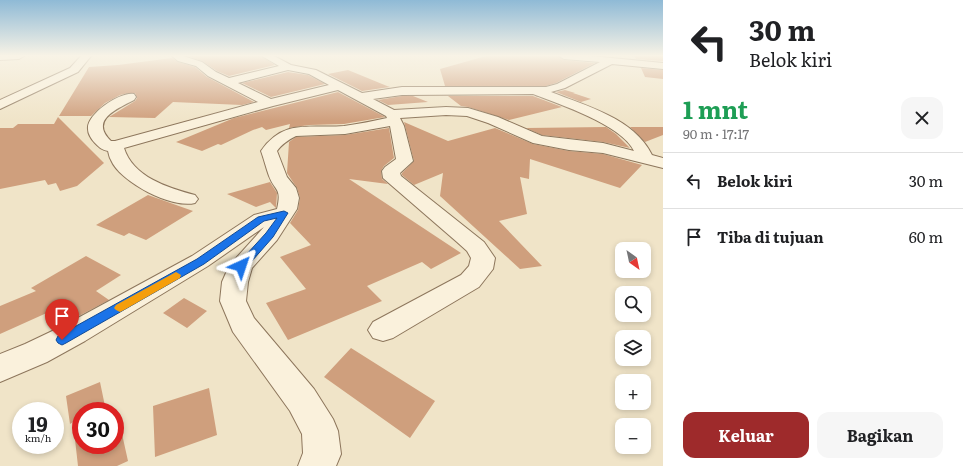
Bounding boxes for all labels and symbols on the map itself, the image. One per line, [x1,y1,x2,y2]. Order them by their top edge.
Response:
north arrow [615,242,651,278]
position arrow [220,245,262,287]
pin [45,299,79,340]
speed limit sign: 30 [72,402,124,454]

